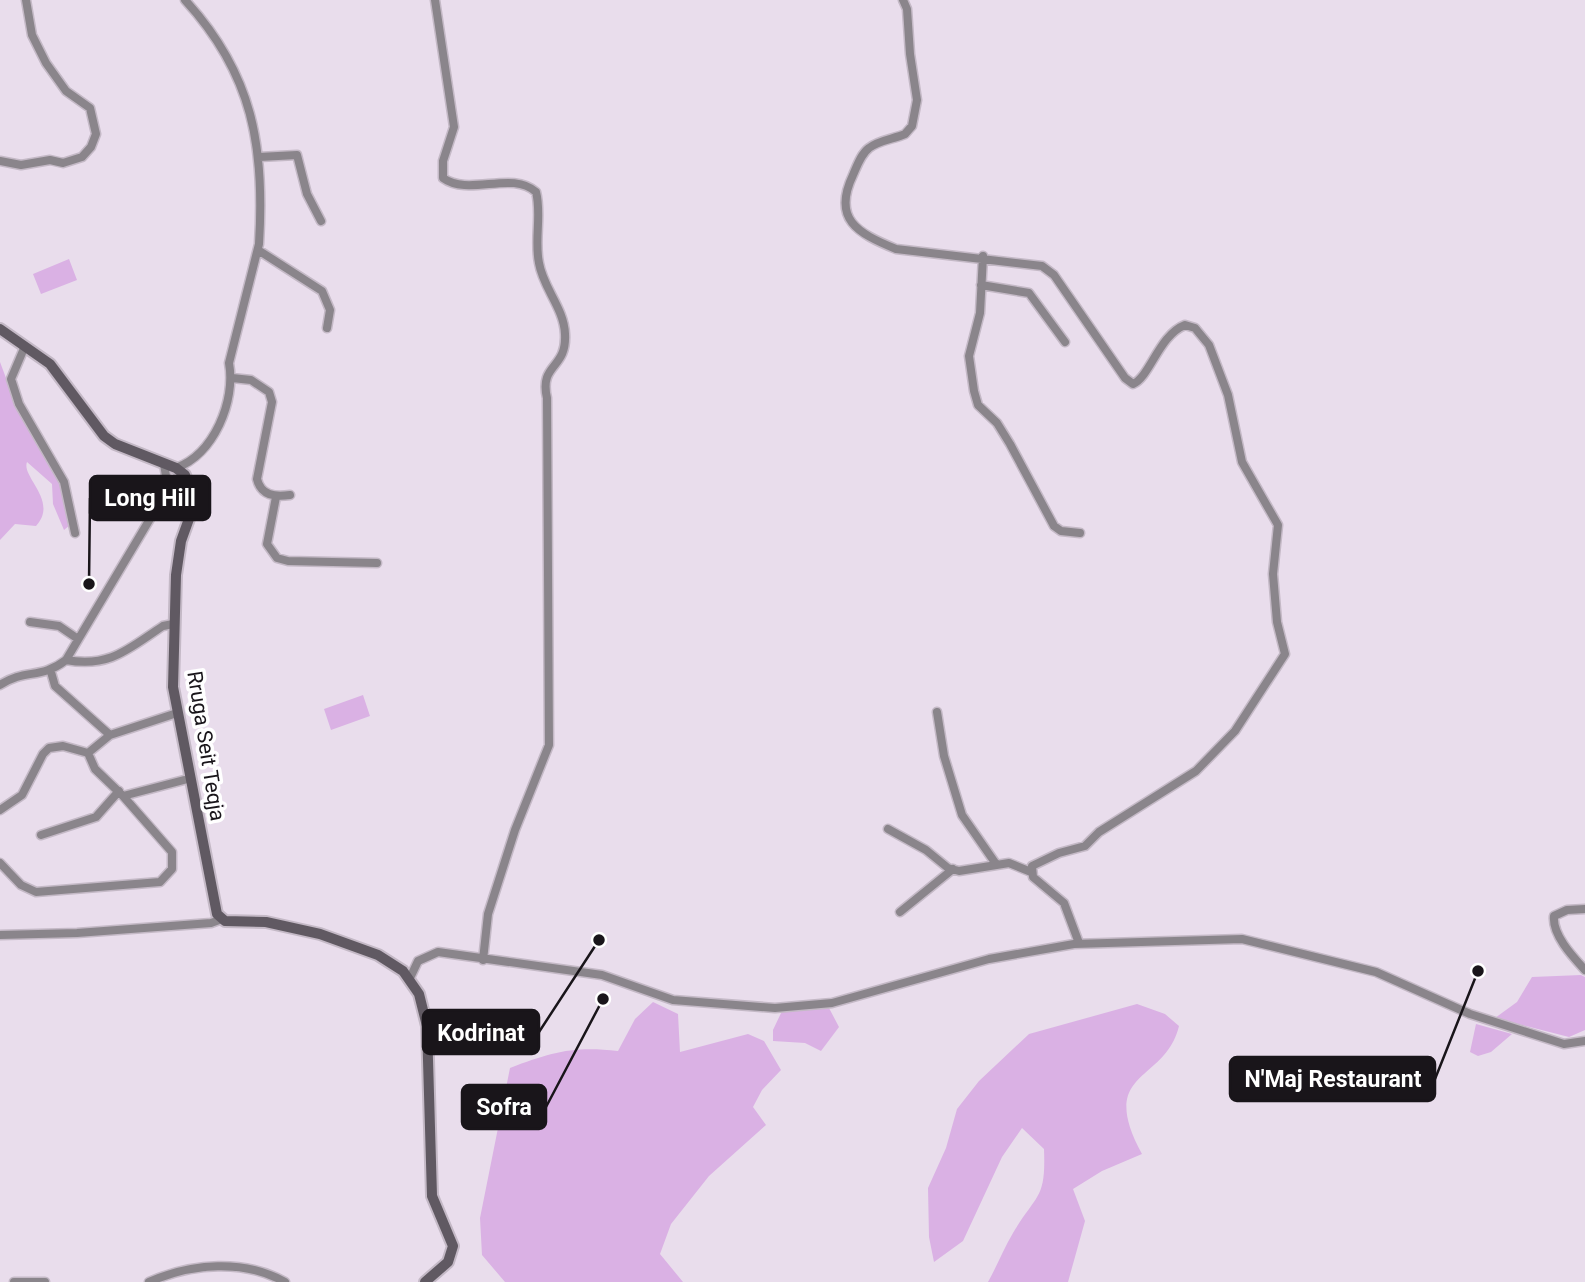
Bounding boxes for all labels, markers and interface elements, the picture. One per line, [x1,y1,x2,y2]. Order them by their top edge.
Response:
callout: Long Hill [90,476,210,520]
text: Long Hill [104,485,196,512]
street label: Rruga Seit Teqja [182,669,230,823]
callout: Kodrinat [423,1010,539,1054]
text: Kodrinat [437,1020,525,1047]
callout: N'Maj Restaurant [1230,1057,1435,1101]
text: N'Maj Restaurant [1244,1066,1422,1093]
callout: Sofra [462,1085,546,1129]
text: Sofra [476,1094,532,1121]

